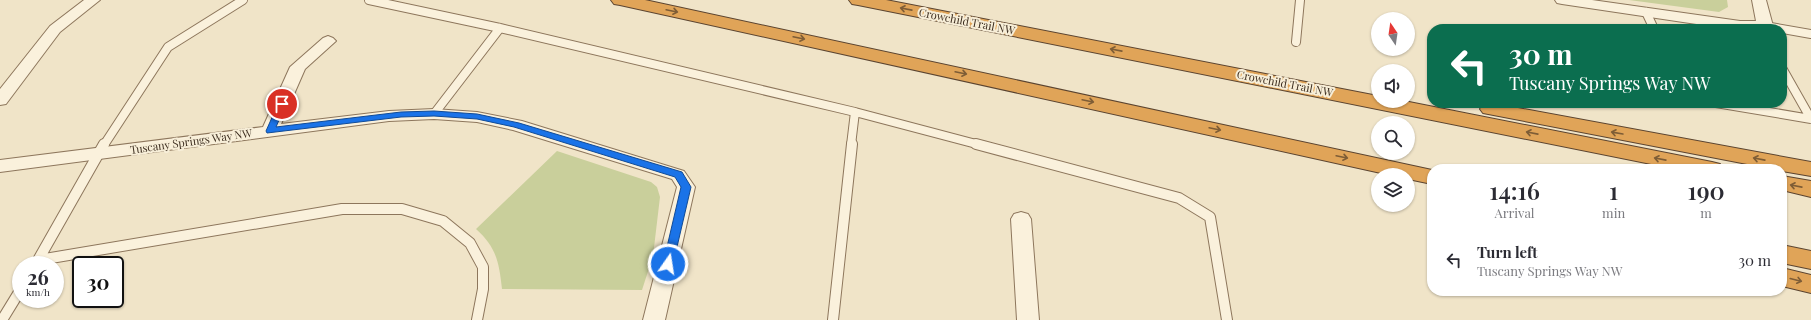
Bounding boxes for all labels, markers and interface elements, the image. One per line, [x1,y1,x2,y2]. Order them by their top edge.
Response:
street label: Crowchild Trail NW [918,4,1016,38]
one-way arrow [900,5,913,13]
one-way arrow [665,7,678,15]
north arrow [1371,12,1415,56]
map controls [1371,12,1415,212]
one-way arrow [792,35,805,43]
text: 30 m [1509,35,1573,72]
icon: left [1443,40,1495,92]
one-way arrow [1110,45,1123,53]
button: sound [1371,64,1415,108]
street label: Crowchild Trail NW [1236,66,1334,100]
one-way arrow [954,70,967,78]
text: Tuscany Springs Way NW [1509,71,1711,95]
pin [265,87,299,121]
icon: arrive [271,93,293,115]
one-way arrow [1081,98,1094,106]
button: search [1371,116,1415,160]
street label: Tuscany Springs Way NW [129,125,253,157]
one-way arrow [1208,126,1221,134]
one-way arrow [1611,128,1624,136]
one-way arrow [1526,129,1539,137]
one-way arrow [1335,154,1348,162]
one-way arrow [1653,154,1666,162]
one-way arrow [1753,154,1766,162]
button: layers [1371,168,1415,212]
text: 14:16 [1489,174,1540,206]
text: 1 [1609,174,1618,206]
text: 190 [1688,174,1725,206]
one-way arrow [1790,182,1803,190]
text: Arrival [1495,204,1535,221]
text: min [1602,204,1625,221]
text: m [1700,204,1712,221]
text: Turn left [1477,242,1538,262]
position arrow [647,243,689,285]
icon: left [1443,249,1465,271]
text: 30 m [1738,250,1771,270]
speed limit sign: 30 [72,256,124,308]
text: Tuscany Springs Way NW [1477,262,1623,279]
text: 26 [27,263,49,290]
one-way arrow [1790,277,1803,284]
text: km/h [26,285,50,299]

